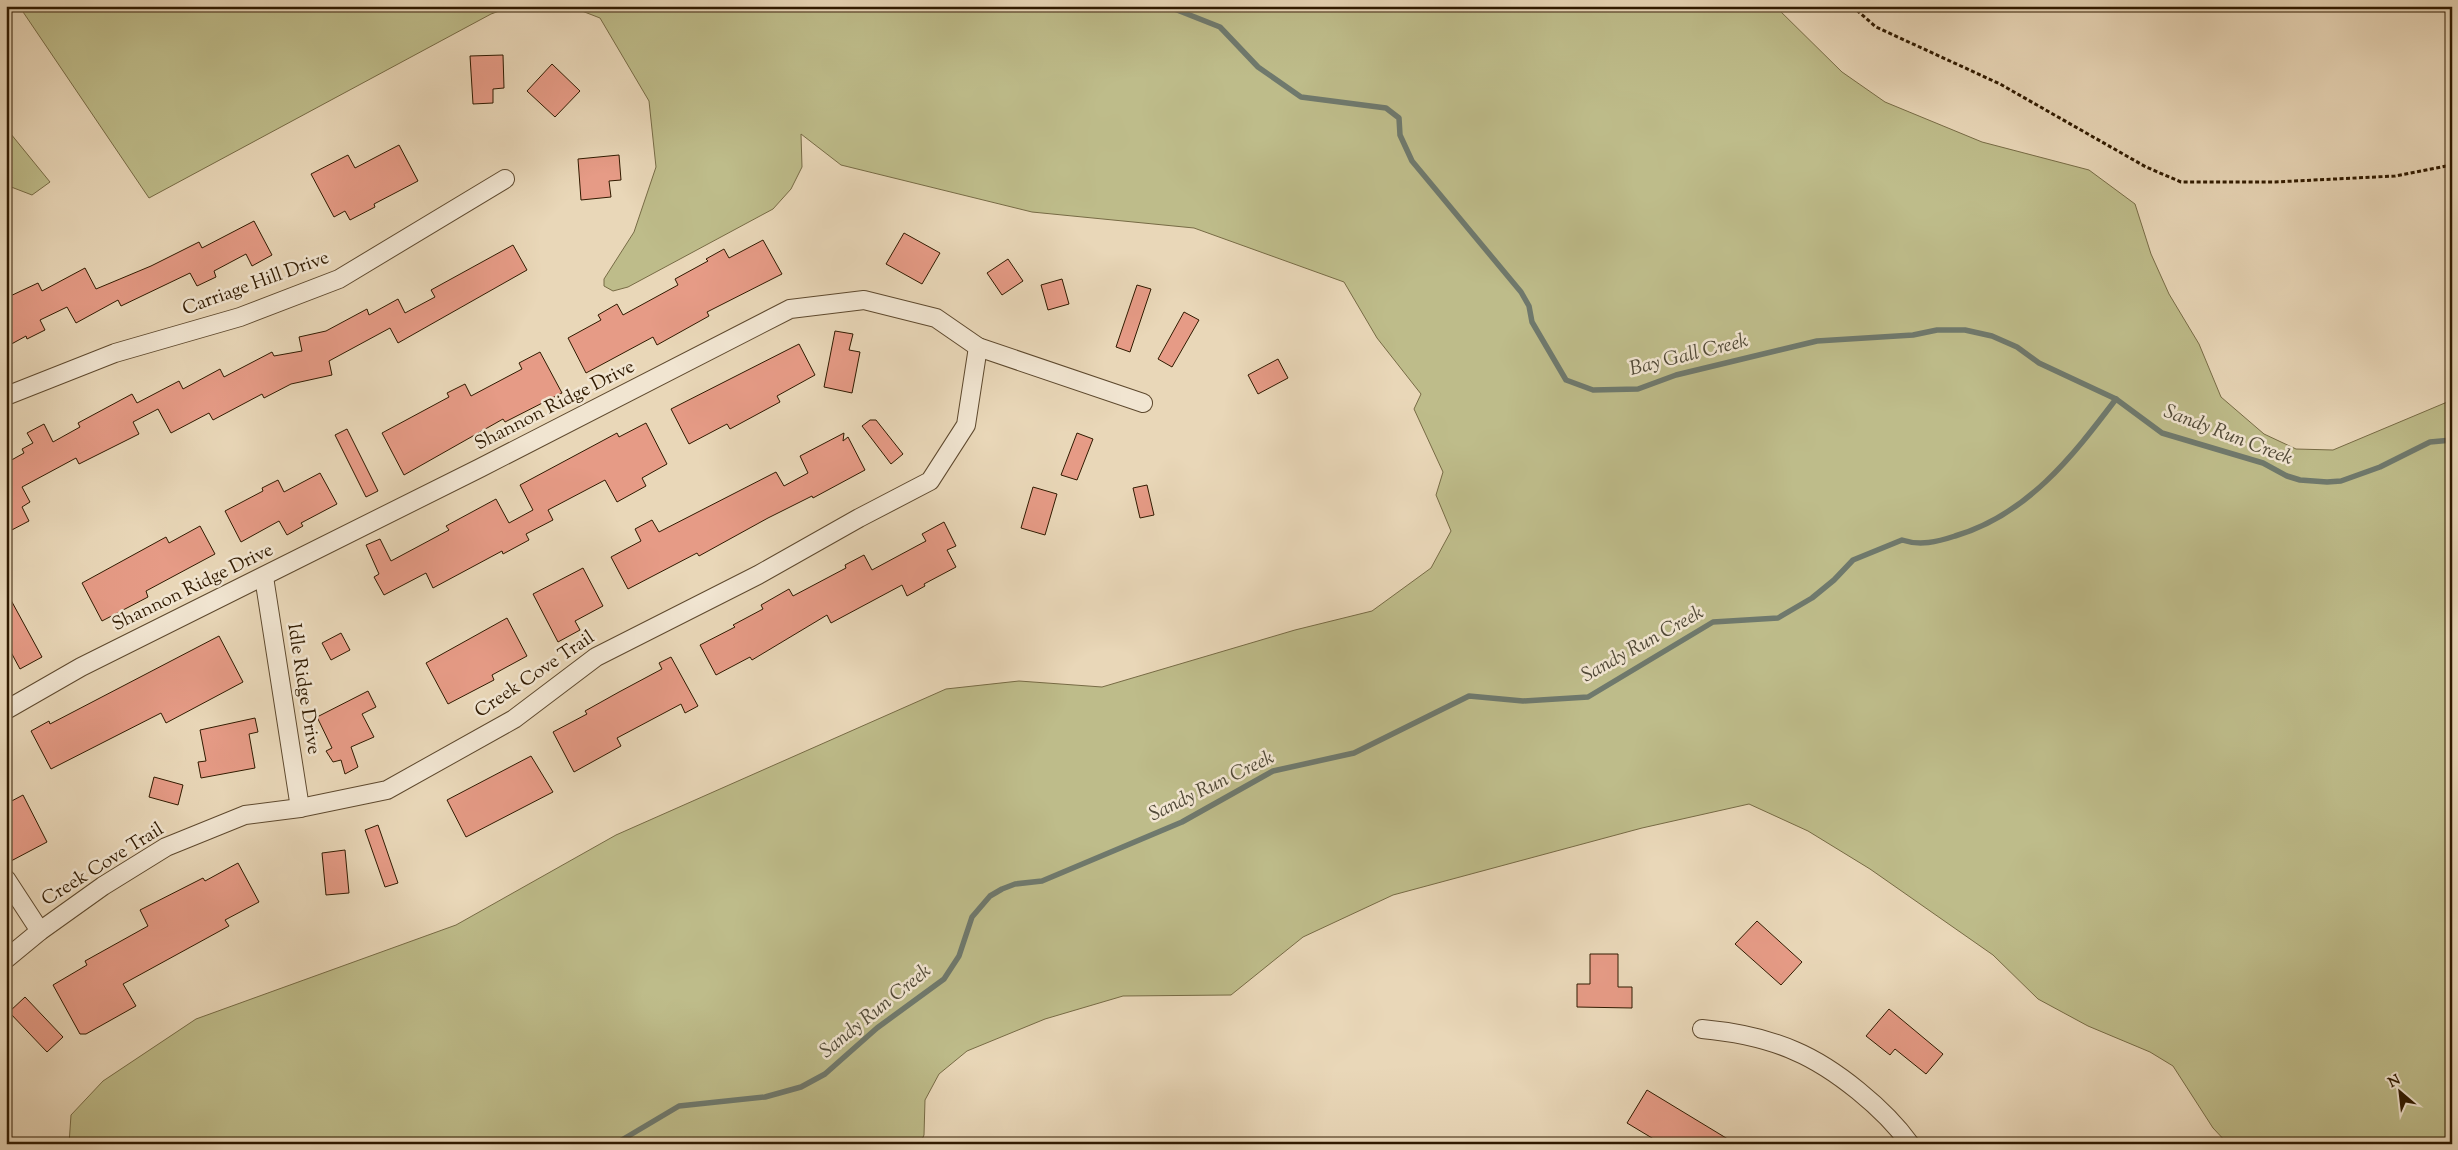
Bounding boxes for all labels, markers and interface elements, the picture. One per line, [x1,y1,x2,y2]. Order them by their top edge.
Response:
street label: Carriage Hill Drive [179,245,333,323]
water label: Bay Gall Creek [1627,327,1751,385]
street label: Shannon Ridge Drive [470,354,640,458]
water label: Sandy Run Creek [2159,398,2297,474]
street label: Shannon Ridge Drive [108,537,278,639]
water label: Sandy Run Creek [1576,599,1710,691]
street label: Idle Ridge Drive [279,622,327,757]
street label: Creek Cove Trail [470,625,600,725]
water label: Sandy Run Creek [1144,744,1280,830]
street label: Creek Cove Trail [37,817,169,913]
water label: Sandy Run Creek [814,958,938,1066]
north arrow [2376,1068,2426,1118]
text: N [2385,1071,2404,1094]

